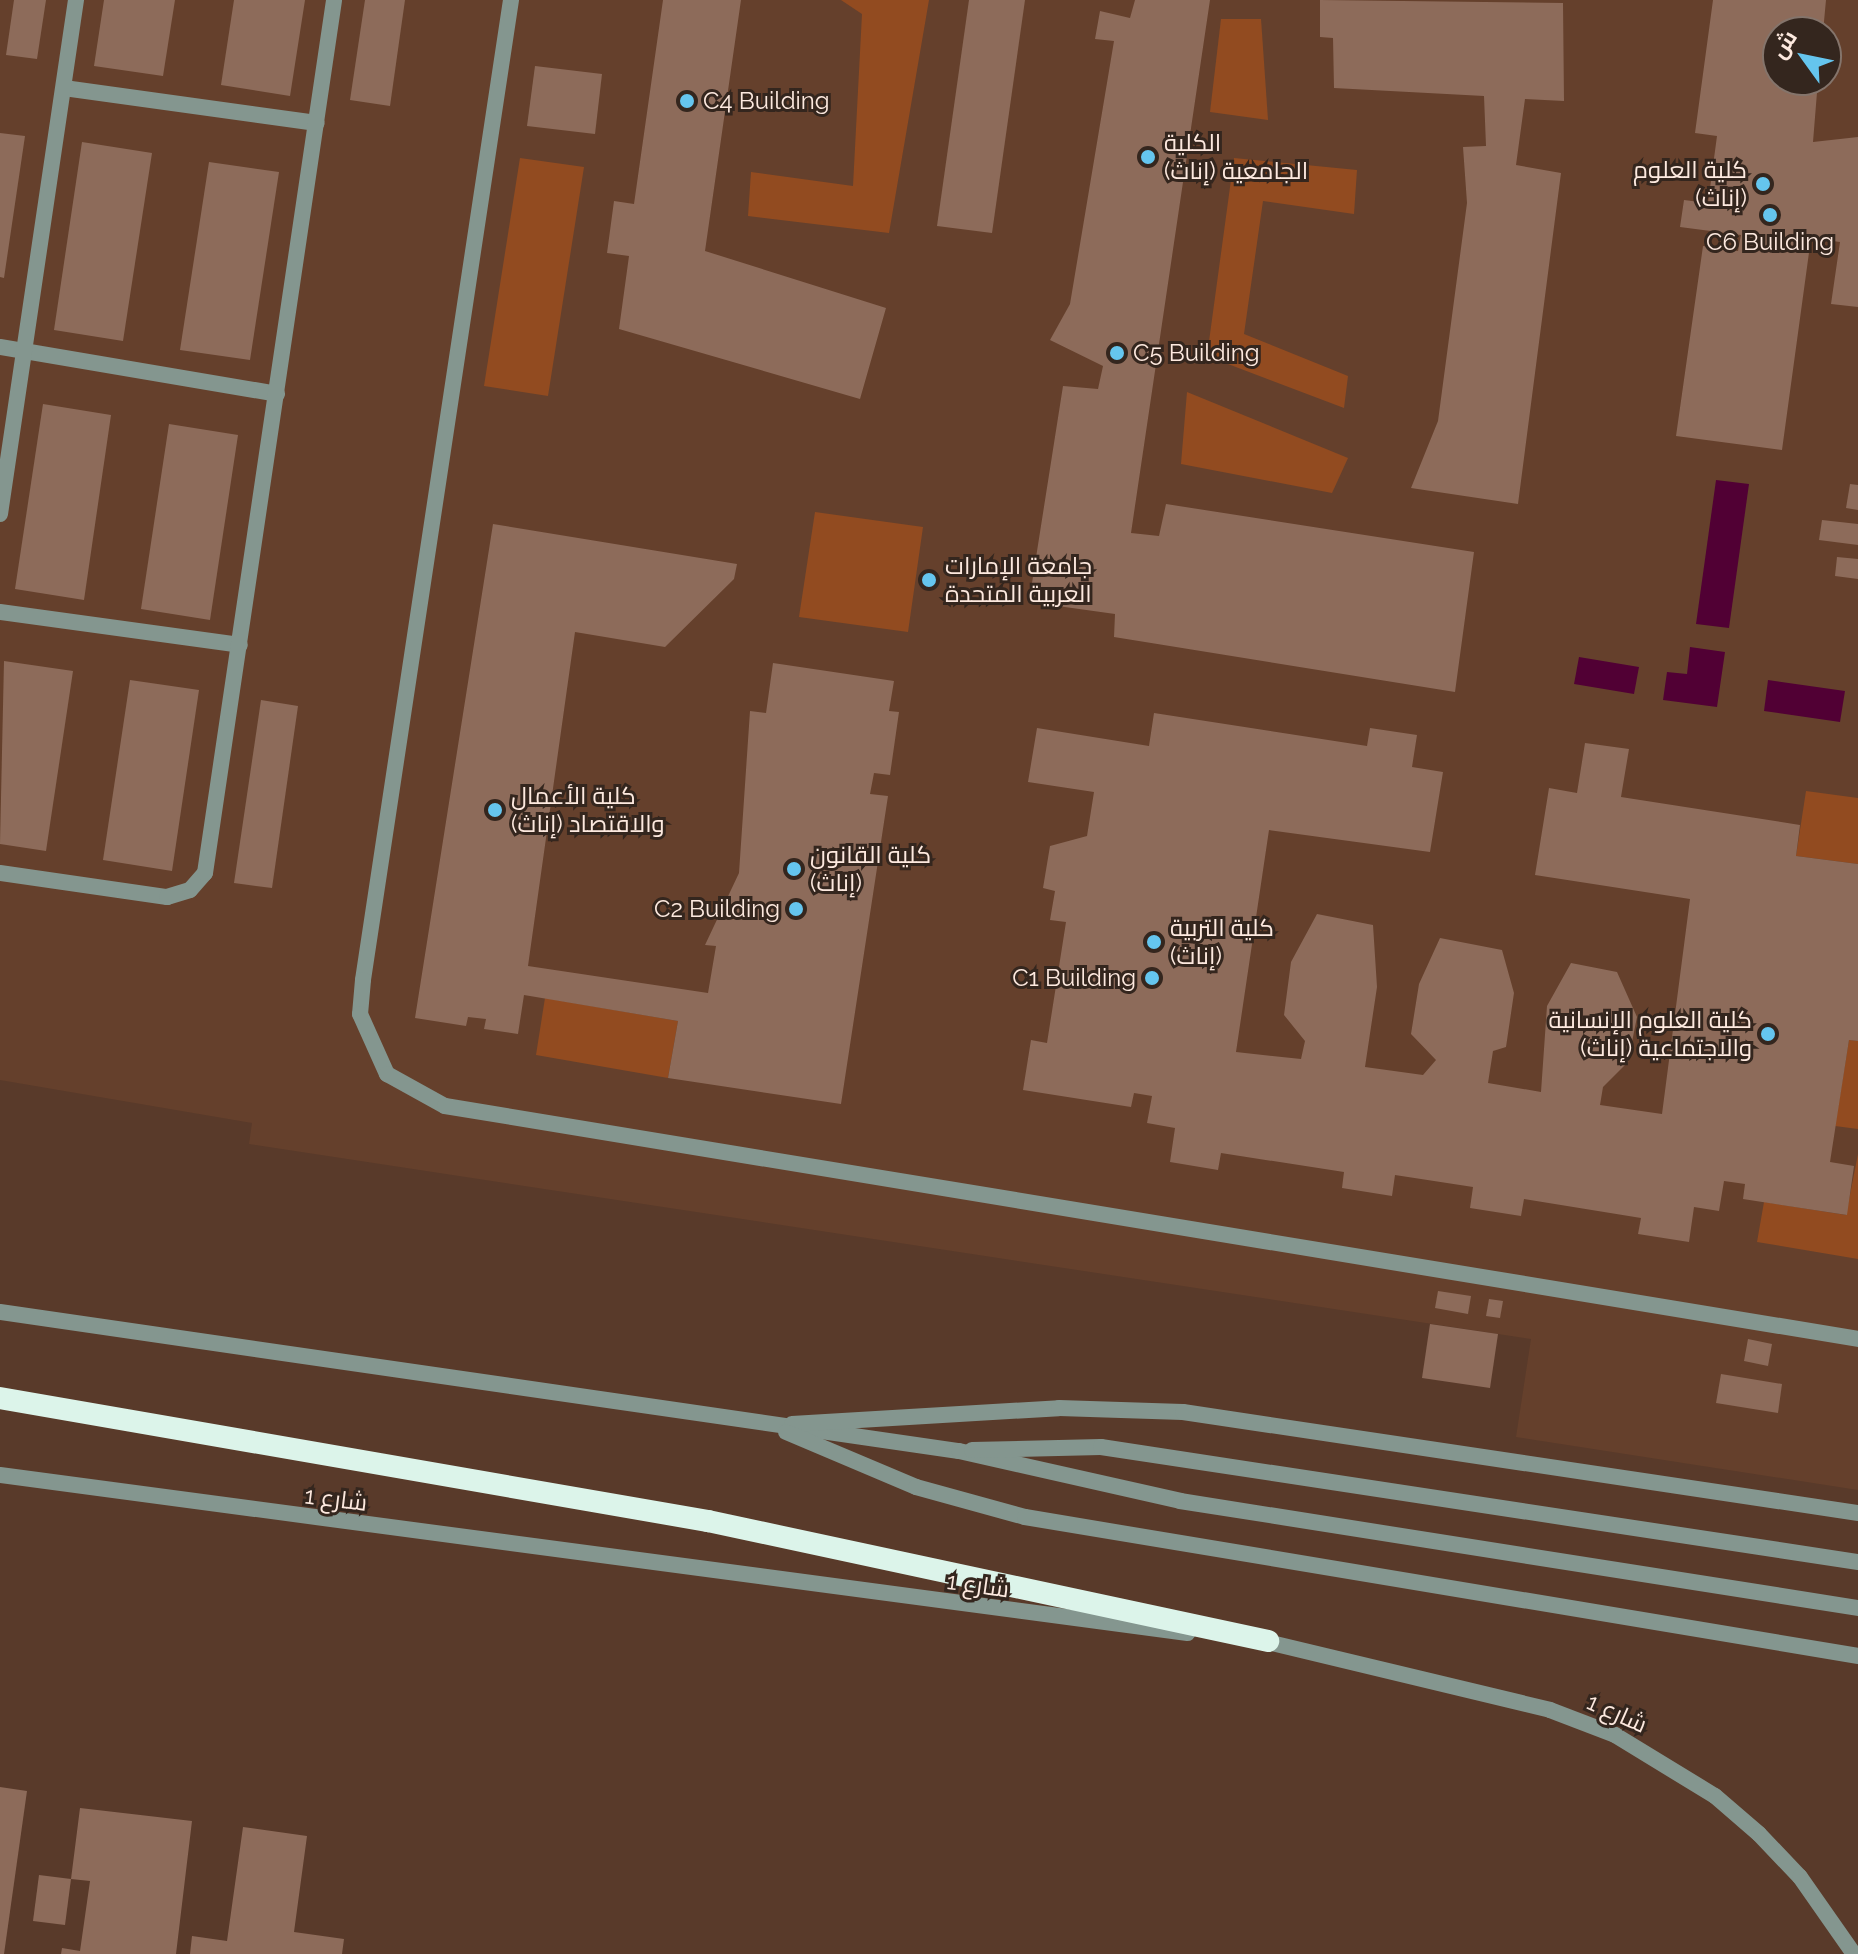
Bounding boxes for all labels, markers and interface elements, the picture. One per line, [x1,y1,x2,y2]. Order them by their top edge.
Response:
north arrow [1762,16,1842,96]
text: ش [1765,25,1802,63]
place label: C4 Building [703,87,830,115]
marker: C4 Building [678,92,696,110]
place label: الكلية الجامعية (إناث) [1164,129,1308,185]
marker: الكلية الجامعية (إناث) [1139,148,1157,166]
place label: كلية العلوم (إناث) [1633,156,1747,212]
marker: كلية العلوم (إناث) [1754,175,1772,193]
marker: C6 Building [1761,206,1779,224]
place label: C6 Building [1706,228,1834,256]
place label: C5 Building [1133,339,1260,367]
marker: C5 Building [1108,344,1126,362]
place label: جامعة الإمارات العربية المتحدة [945,552,1092,608]
marker: جامعة الإمارات العربية المتحدة [920,571,938,589]
place label: كلية الأعمال والاقتصاد (إناث) [511,782,665,838]
marker: كلية الأعمال والاقتصاد (إناث) [486,801,504,819]
place label: كلية القانون (إناث) [810,841,931,897]
marker: كلية القانون (إناث) [785,860,803,878]
place label: C2 Building [654,895,780,923]
marker: C2 Building [787,900,805,918]
place label: كلية التربية (إناث) [1170,914,1274,970]
marker: كلية التربية (إناث) [1145,933,1163,951]
place label: C1 Building [1012,964,1136,992]
marker: C1 Building [1143,969,1161,987]
place label: كلية العلوم الإنسانية والاجتماعية (إناث) [1549,1006,1752,1062]
marker: كلية العلوم الإنسانية والاجتماعية (إناث) [1759,1025,1777,1043]
street label: شارع 1 [303,1481,369,1517]
street label: شارع 1 [945,1566,1011,1604]
street label: شارع 1 [1582,1687,1652,1739]

